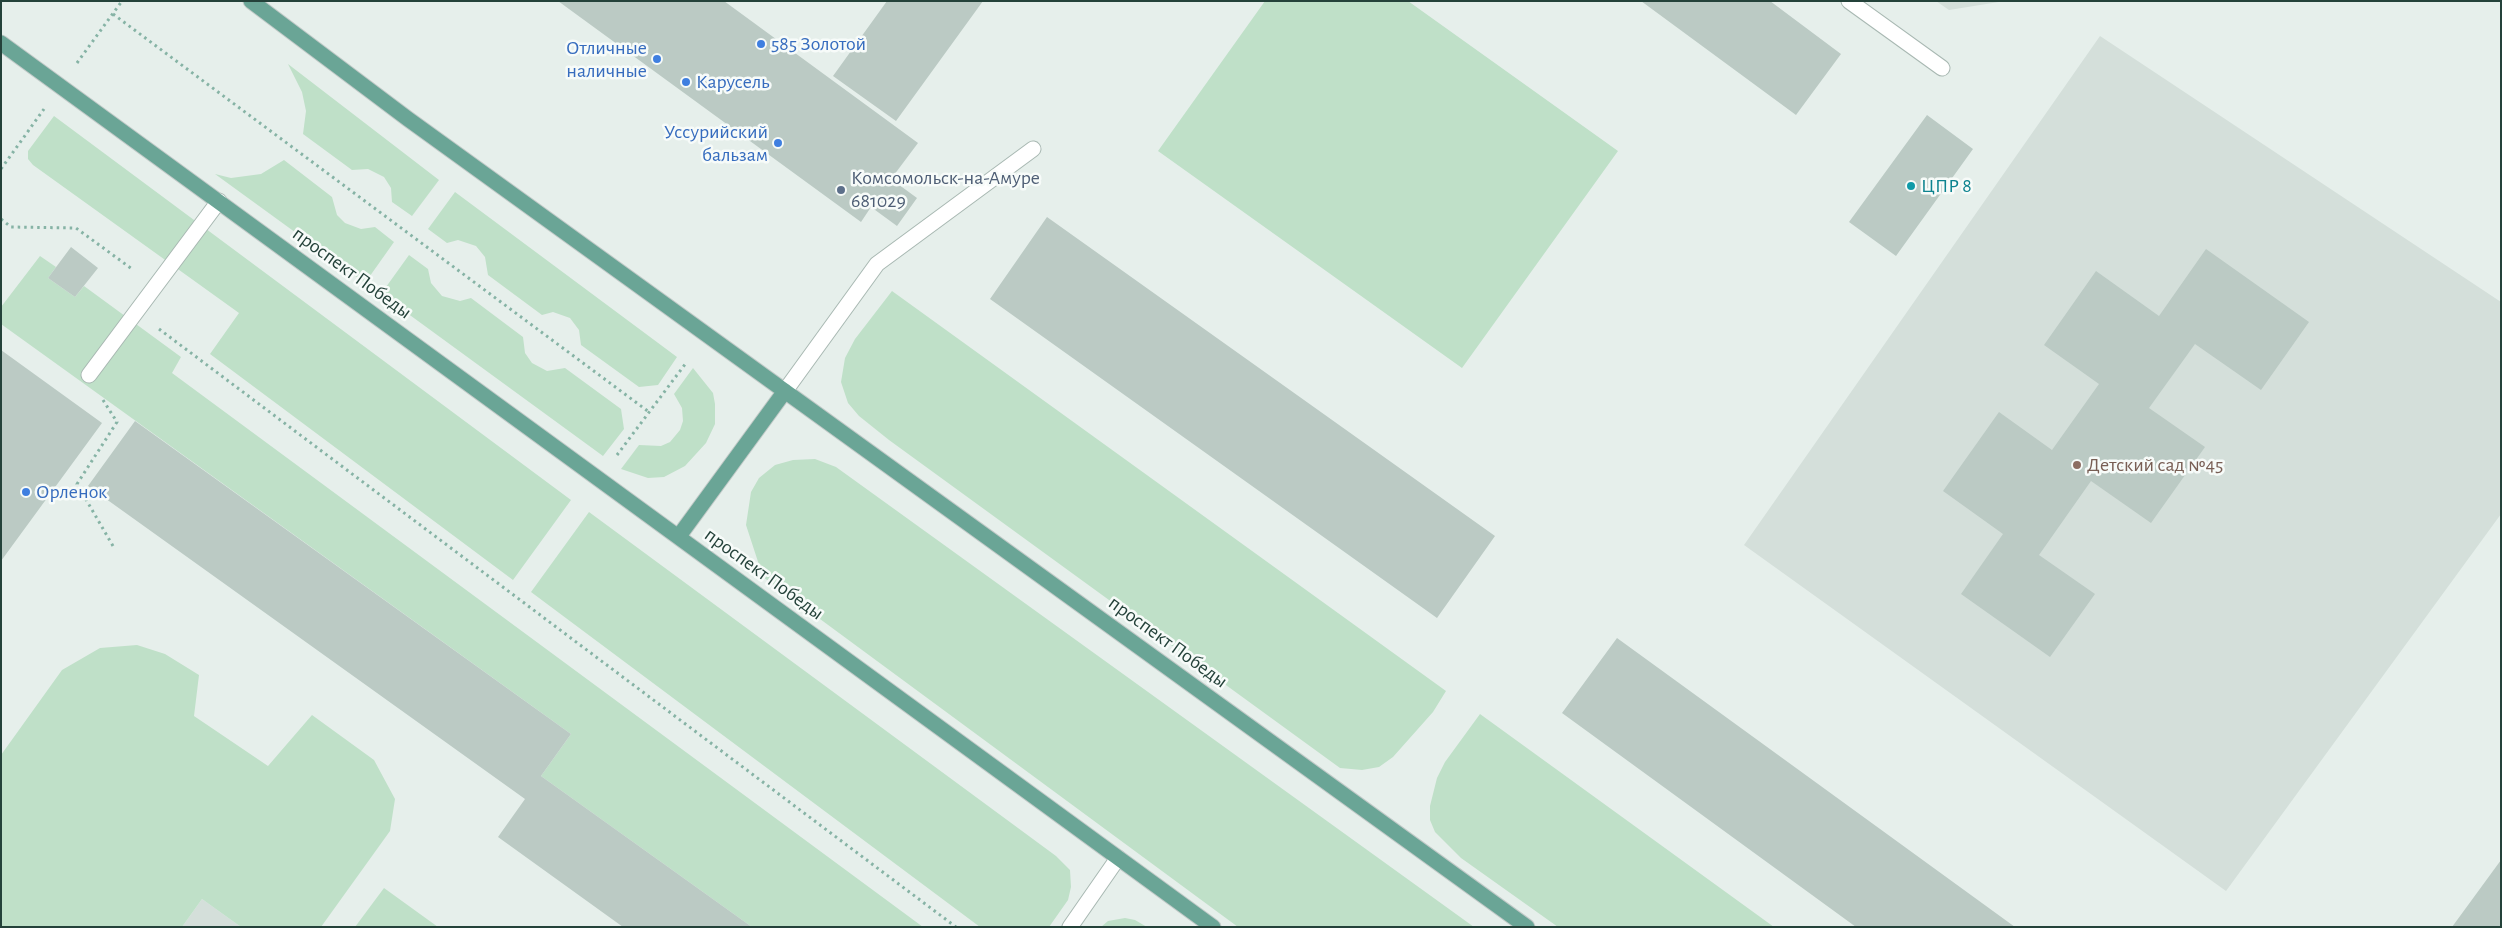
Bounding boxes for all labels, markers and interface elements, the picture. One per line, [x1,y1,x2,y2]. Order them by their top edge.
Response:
place label: 585 Золотой [771,32,866,56]
place label: Отличные наличные [566,36,647,83]
marker: 585 Золотой [755,38,767,50]
marker: Отличные наличные [651,53,663,65]
place label: Карусель [696,70,770,94]
marker: Карусель [680,76,692,88]
place label: Уссурийский бальзам [664,120,768,167]
marker: Уссурийский бальзам [772,137,784,149]
place label: Комсомольск-на-Амуре 681029 [851,166,1040,213]
place label: ЦПР 8 [1921,174,1972,198]
marker: ЦПР 8 [1905,180,1917,192]
marker: Комсомольск-на-Амуре 681029 [835,184,847,196]
street label: проспект Победы [288,222,416,324]
place label: Детский сад №45 [2087,453,2223,477]
marker: Детский сад №45 [2071,459,2083,471]
place label: Орленок [36,480,107,504]
marker: Орленок [20,486,32,498]
street label: проспект Победы [700,523,828,625]
street label: проспект Победы [1104,591,1232,693]

